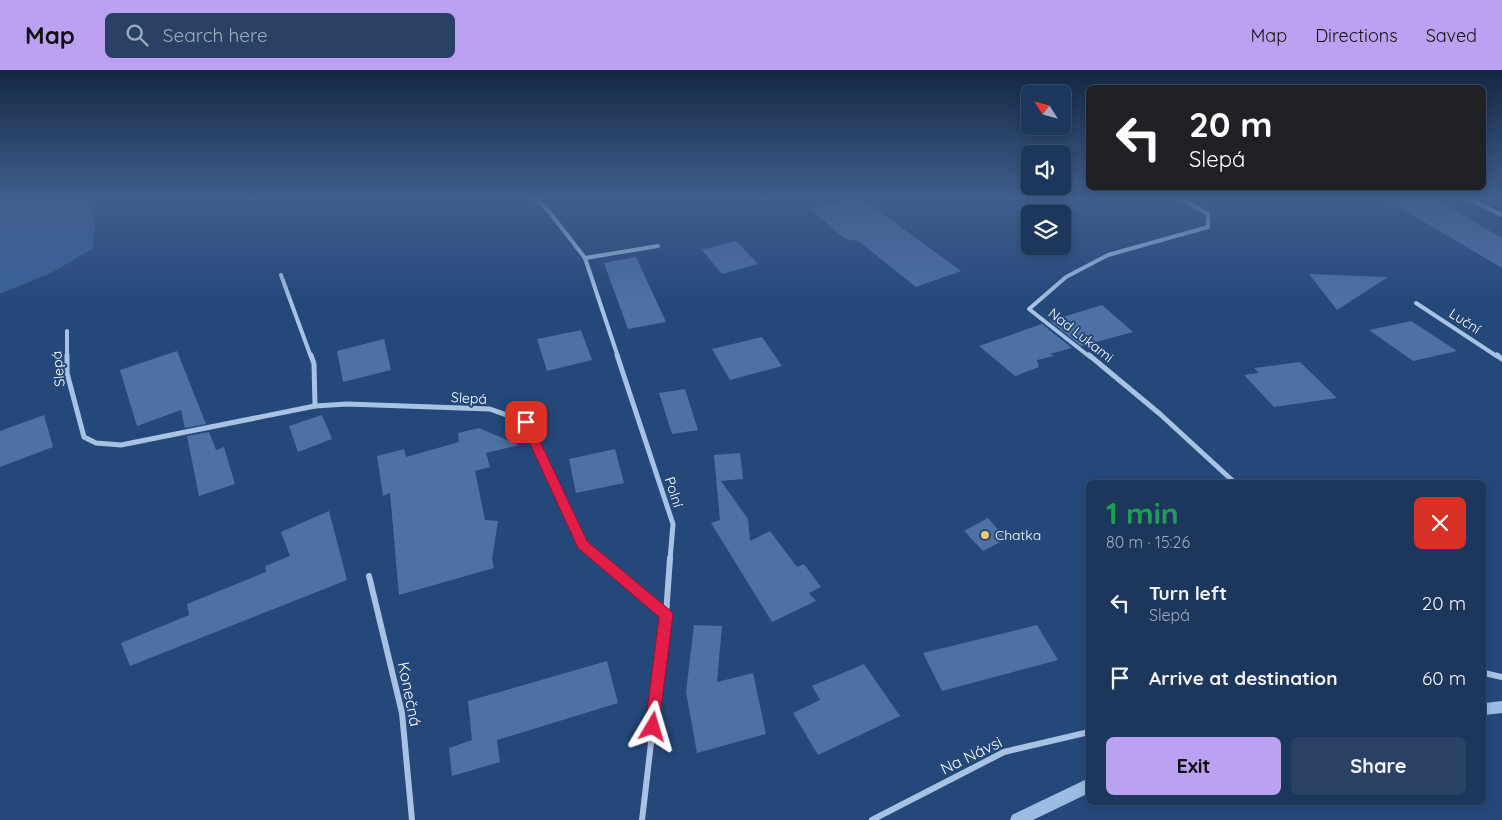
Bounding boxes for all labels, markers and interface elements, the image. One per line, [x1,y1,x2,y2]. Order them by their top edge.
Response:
search box [105,13,455,58]
text: Map [25,20,75,50]
icon: search [123,21,151,49]
text: Search here [163,23,268,47]
text: Map [1250,24,1287,47]
text: Directions [1315,24,1398,47]
text: Saved [1426,24,1477,47]
north arrow [1021,85,1071,135]
map controls [1021,85,1071,255]
text: 20 m [1189,102,1272,146]
icon: left [1106,105,1171,170]
button: sound [1021,145,1071,195]
text: Slepá [1189,145,1245,173]
button: layers [1021,205,1071,255]
street label: Nad Lukami [1045,304,1117,366]
street label: Luční [1446,304,1484,338]
street label: Slepá [47,350,69,388]
street label: Slepá [451,388,487,408]
pin [505,401,547,443]
icon: arrive [512,408,540,436]
street label: Polní [661,474,687,510]
text: 1 min [1106,494,1179,532]
button: close [1414,497,1466,549]
place label: Chatka [995,526,1041,544]
marker: Chatka [979,529,991,541]
text: 80 m · 15:26 [1106,532,1190,552]
text: Turn left [1149,581,1227,605]
icon: left [1106,589,1134,617]
text: 20 m [1422,591,1466,615]
text: Slepá [1149,605,1190,625]
street label: Konečná [394,660,426,728]
icon: arrive [1106,664,1134,692]
text: Arrive at destination [1149,666,1338,690]
text: 60 m [1422,666,1466,690]
position arrow [626,700,678,752]
street label: Na Návsi [937,732,1005,778]
button: Exit [1106,737,1281,795]
button: Share [1291,737,1466,795]

